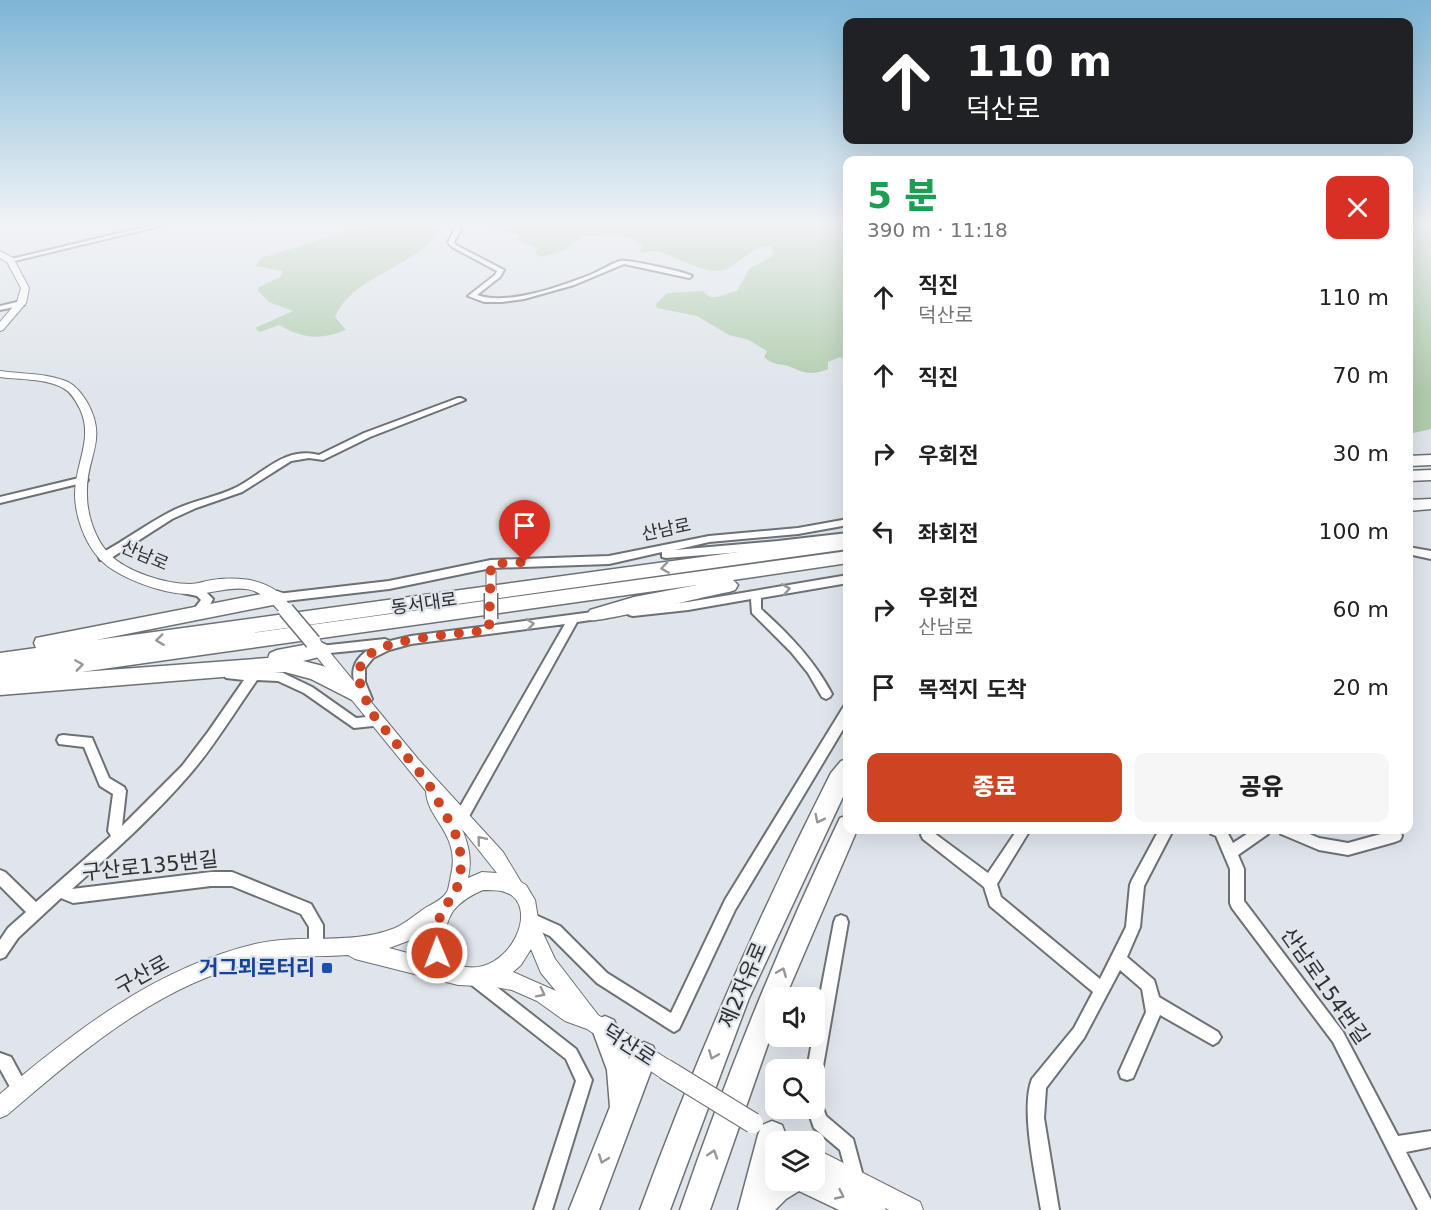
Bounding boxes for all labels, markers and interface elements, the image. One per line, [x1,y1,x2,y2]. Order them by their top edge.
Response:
text: 110 m [966,37,1112,86]
icon: ahead [867,42,945,120]
text: 덕산로 [966,93,1041,124]
text: 5 분 [867,175,938,216]
button: close [1326,176,1389,239]
text: 390 m · 11:18 [867,218,1008,242]
text: 직진 [918,273,958,298]
icon: ahead [867,281,900,314]
text: 110 m [1319,285,1389,310]
text: 덕산로 [918,303,973,327]
icon: ahead [867,359,900,392]
text: 70 m [1333,363,1389,388]
text: 직진 [918,365,958,390]
icon: right [867,437,900,470]
text: 30 m [1333,441,1389,466]
text: 우회전 [918,443,979,468]
pin [499,500,550,562]
icon: arrive [508,509,541,542]
street label: 산남로 [640,514,692,544]
icon: left [867,515,900,548]
text: 100 m [1319,519,1389,544]
text: 좌회전 [918,521,979,546]
street label: 산남로 [118,536,172,574]
one-way arrow [660,562,669,574]
one-way arrow [780,583,790,596]
text: 우회전 [918,585,979,610]
street label: 동서대로 [390,588,458,618]
icon: right [867,593,900,626]
text: 60 m [1333,597,1389,622]
text: 산남로 [918,615,973,639]
one-way arrow [526,619,535,631]
one-way arrow [155,634,164,646]
one-way arrow [74,659,83,672]
icon: arrive [867,671,900,704]
text: 20 m [1333,675,1389,700]
text: 목적지 도착 [918,677,1027,702]
button: 종료 [867,753,1122,822]
button: 공유 [1134,753,1389,822]
one-way arrow [815,813,826,824]
one-way arrow [477,836,488,847]
street label: 구산로135번길 [81,847,219,885]
position arrow [405,921,469,985]
street label: 산남로154번길 [1276,923,1374,1049]
street label: 제2자유로 [714,939,772,1031]
street label: 구산로 [111,950,173,1000]
place label: 거그뫼로터리 [199,956,315,980]
marker: 거그뫼로터리 [320,961,334,975]
one-way arrow [775,967,787,978]
one-way arrow [535,986,546,997]
map controls [765,987,825,1191]
button: sound [765,987,825,1047]
street label: 덕산로 [598,1019,660,1071]
one-way arrow [708,1048,720,1059]
button: search [765,1059,825,1119]
button: layers [765,1131,825,1191]
one-way arrow [705,1149,718,1160]
one-way arrow [598,1153,611,1163]
one-way arrow [833,1187,844,1199]

